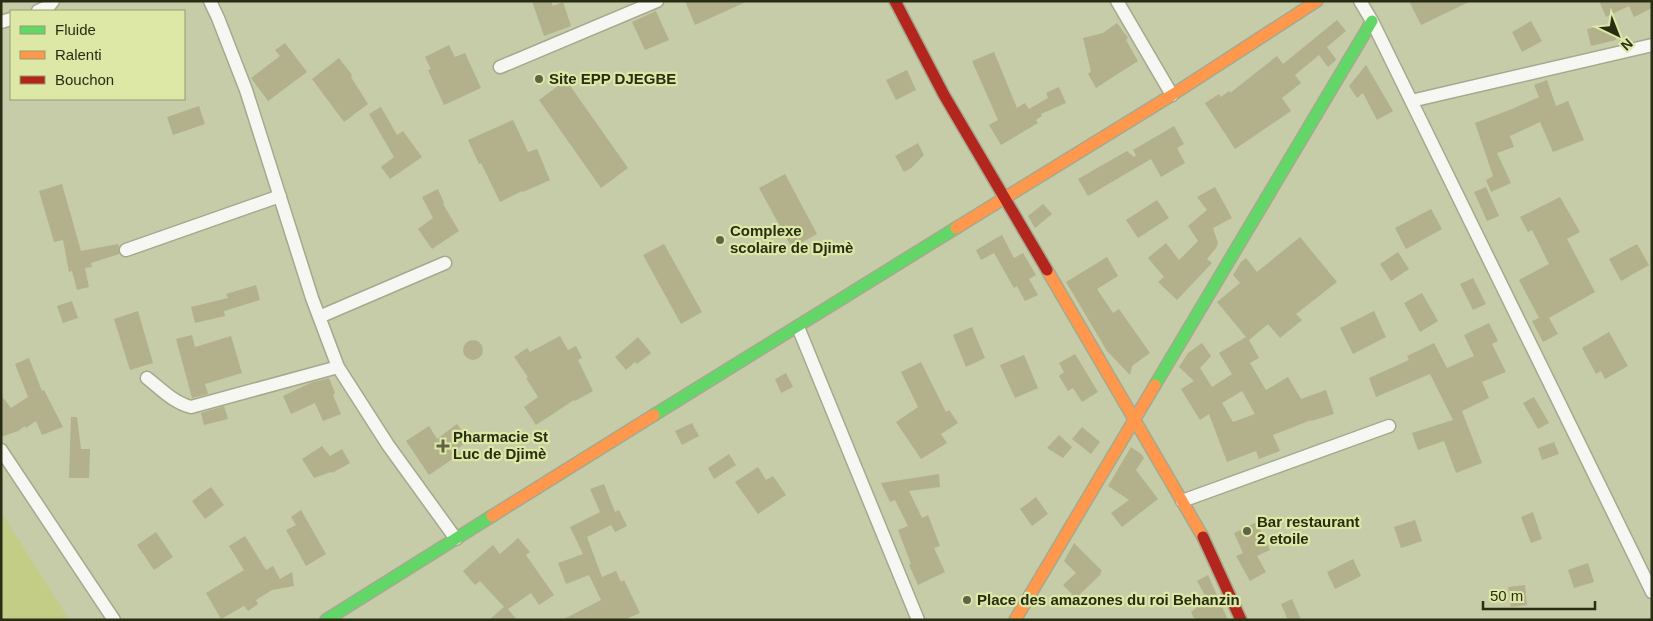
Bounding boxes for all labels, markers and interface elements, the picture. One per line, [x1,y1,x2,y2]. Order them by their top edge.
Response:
legend [10,10,185,100]
north arrow [1593,10,1643,60]
text: Fluide [55,21,96,38]
text: N [1618,35,1636,54]
text: Ralenti [55,46,102,63]
place label: Site EPP DJEGBE [549,70,676,87]
text: Bouchon [55,71,114,88]
marker: Site EPP DJEGBE [533,73,545,85]
place label: Complexe scolaire de Djimè [730,222,853,256]
marker: Complexe scolaire de Djimè [714,234,726,246]
place label: Pharmacie St Luc de Djimè [453,428,548,462]
marker: Pharmacie St Luc de Djimè [437,440,449,452]
place label: Bar restaurant 2 etoile [1257,513,1360,547]
marker: Bar restaurant 2 etoile [1241,525,1253,537]
scale bar [1483,578,1596,610]
text: 50 m [1490,587,1523,604]
place label: Place des amazones du roi Behanzin [977,591,1240,608]
marker: Place des amazones du roi Behanzin [961,594,973,606]

